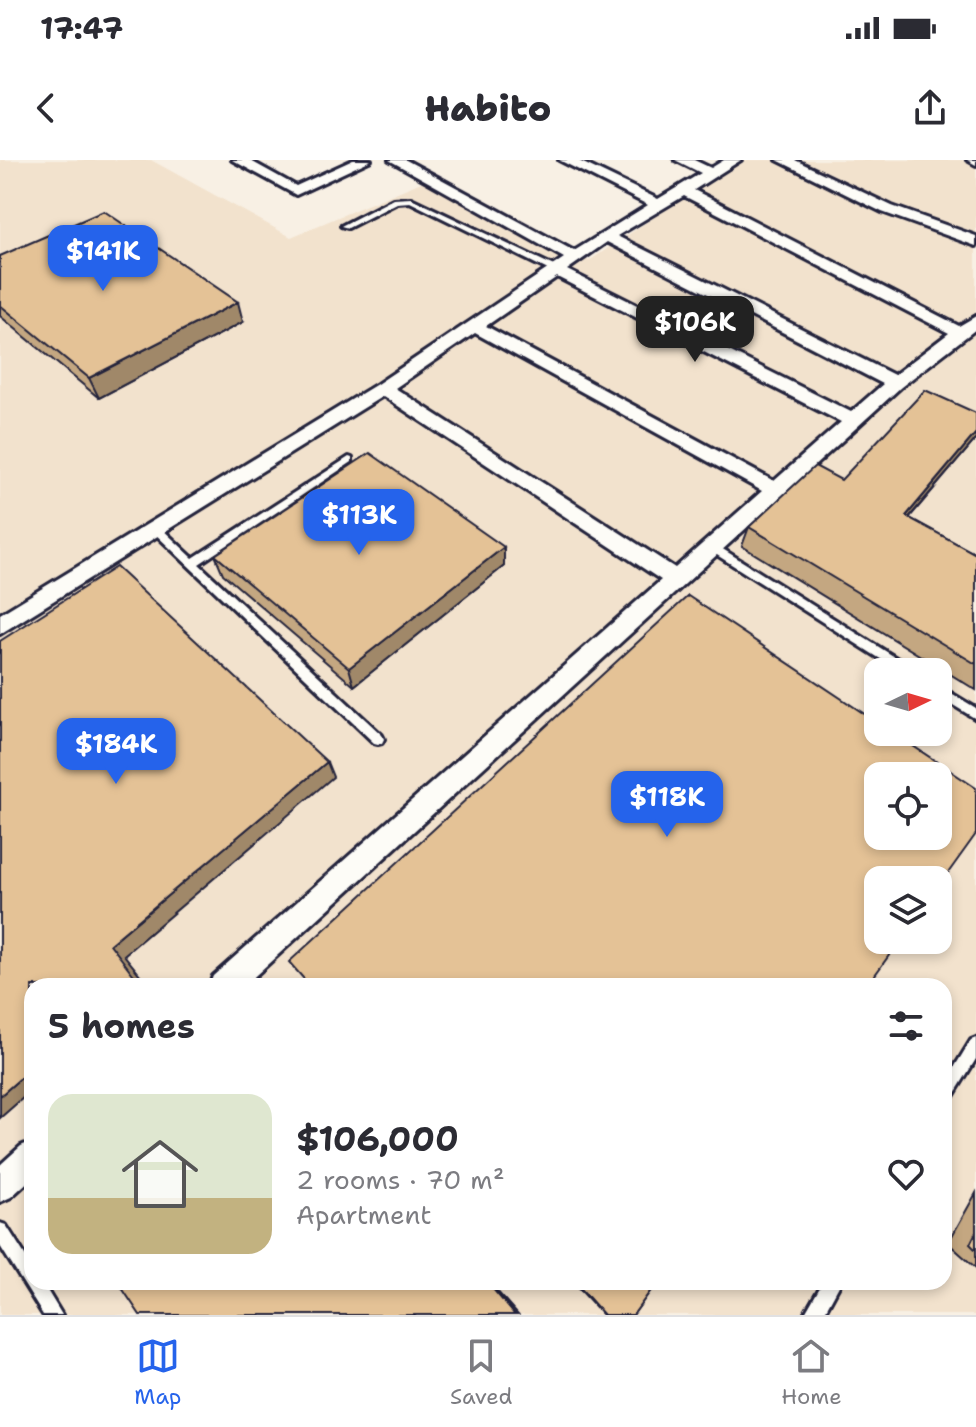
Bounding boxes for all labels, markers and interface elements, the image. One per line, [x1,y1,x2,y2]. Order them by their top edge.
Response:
text: 17:47 [40,8,123,49]
text: Habito [424,84,552,133]
icon: back [24,86,68,130]
icon: share [908,86,952,130]
pin: $141K [47,225,159,293]
text: $141K [66,233,140,268]
pin: $106K [639,296,751,364]
text: $106K [654,304,736,339]
pin: $113K [303,489,415,557]
text: $113K [321,497,397,532]
north arrow [864,658,952,746]
map controls [864,658,952,954]
pin: $184K [60,718,172,786]
text: $184K [75,726,157,761]
button: locate [864,762,952,850]
pin: $118K [611,771,723,839]
text: $118K [629,779,705,814]
button: layers [864,866,952,954]
text: 5 homes [48,1003,195,1049]
icon: filters [884,1004,928,1048]
text: $106,000 [296,1116,459,1162]
icon: home [112,1126,208,1222]
icon: heart [884,1152,928,1196]
text: 2 rooms · 70 m² [296,1162,505,1197]
text: Apartment [296,1197,432,1232]
tab: Map [134,1334,181,1411]
tab: Saved [450,1334,513,1411]
tab: Home [781,1334,842,1411]

